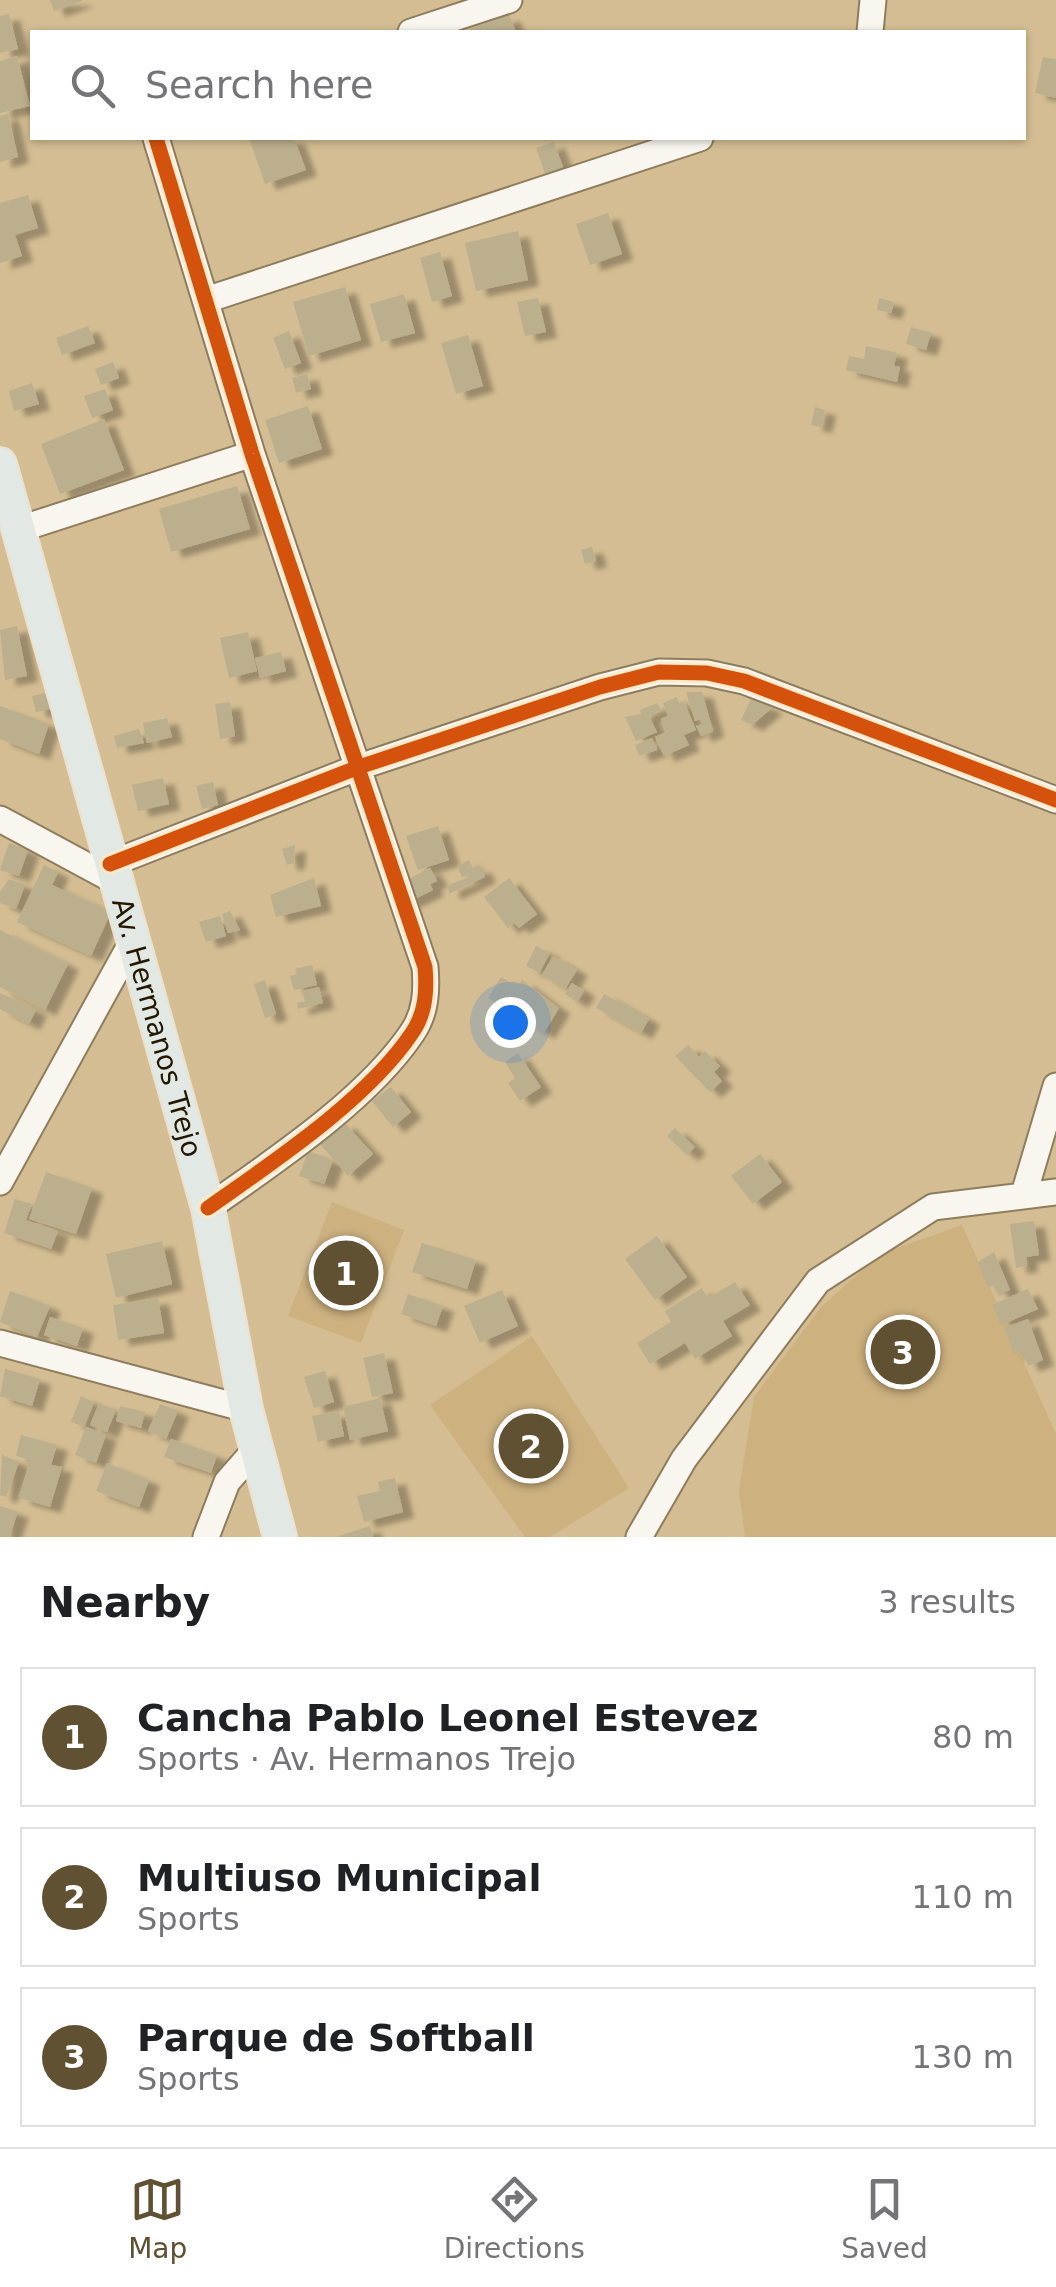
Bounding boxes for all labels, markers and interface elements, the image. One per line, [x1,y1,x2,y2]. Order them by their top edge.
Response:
search box [30,30,1026,140]
icon: search [65,58,120,113]
text: Search here [145,63,373,107]
street label: Av. Hermanos Trejo [106,894,209,1161]
your location [485,997,536,1048]
pin: 1 [314,1236,378,1310]
pin: 3 [870,1314,936,1390]
pin: 2 [498,1408,564,1484]
text: Nearby [40,1578,210,1627]
text: 3 results [878,1583,1016,1621]
text: Cancha Pablo Leonel Estevez [137,1696,758,1740]
text: 1 [63,1718,86,1756]
text: 80 m [932,1718,1014,1756]
text: Sports · Av. Hermanos Trejo [137,1740,576,1778]
text: Multiuso Municipal [137,1856,541,1900]
text: 2 [63,1878,86,1916]
text: 110 m [912,1878,1014,1916]
text: Sports [137,1900,240,1938]
text: Parque de Softball [137,2016,535,2060]
text: 3 [63,2038,86,2076]
text: 130 m [912,2038,1014,2076]
text: Sports [137,2060,240,2098]
tab: Map [128,2172,187,2265]
tab: Directions [444,2172,585,2265]
tab: Saved [841,2172,928,2265]

